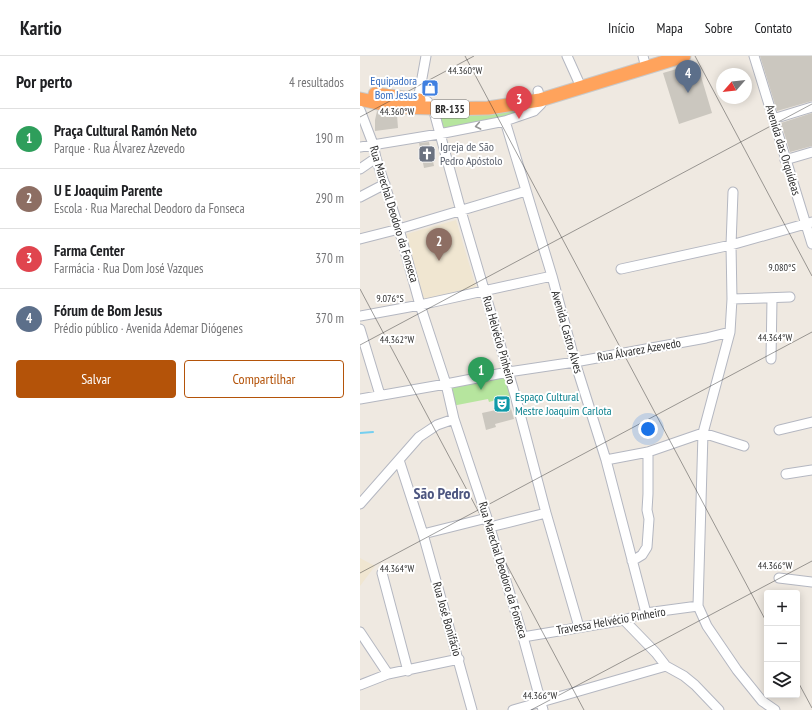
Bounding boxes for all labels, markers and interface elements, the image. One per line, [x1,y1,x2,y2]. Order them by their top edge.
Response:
text: Kartio [20,16,62,40]
text: Início [608,19,635,37]
text: Mapa [657,19,683,37]
text: Sobre [705,19,733,37]
text: Contato [755,19,792,37]
pin: 4 [675,60,701,93]
text: 44.360°W [448,64,482,77]
north arrow [716,68,752,104]
text: Por perto [16,71,72,93]
place label: Equipadora Bom Jesus [370,73,417,102]
text: 4 resultados [289,74,344,91]
shop icon: Equipadora Bom Jesus [420,78,440,98]
pin: 3 [506,86,532,119]
road number: BR-135 [431,100,469,118]
street label: Avenida das Orquídeas [763,103,804,197]
text: 44.360°W [380,105,414,118]
text: Praça Cultural Ramón Neto [54,121,197,140]
one-way arrow [475,122,482,130]
text: 1 [26,130,32,147]
text: 190 m [315,130,344,147]
place label: Igreja de São Pedro Apóstolo [440,139,502,168]
text: Parque · Rua Álvarez Azevedo [54,140,185,157]
street label: Rua Marechal Deodoro da Fonseca [367,144,423,284]
church icon: Igreja de São Pedro Apóstolo [417,144,437,164]
text: U E Joaquim Parente [54,181,163,200]
text: 2 [26,190,32,207]
text: 290 m [315,190,344,207]
text: Escola · Rua Marechal Deodoro da Fonseca [54,200,245,217]
pin: 2 [426,228,452,261]
text: Farma Center [54,241,125,260]
text: 3 [26,250,32,267]
text: 370 m [315,250,344,267]
text: Farmácia · Rua Dom José Vazques [54,260,203,277]
text: 9.080°S [768,261,796,274]
street label: Avenida Castro Alves [548,289,586,375]
text: 9.076°S [376,292,404,305]
street label: Rua Helvécio Pinheiro [480,294,519,386]
text: Fórum de Bom Jesus [54,301,162,320]
text: 4 [26,310,32,327]
text: 370 m [315,310,344,327]
text: Prédio público · Avenida Ademar Diógenes [54,320,243,337]
text: 44.364°W [758,331,792,344]
text: 44.362°W [380,333,414,346]
street label: Rua Álvarez Azevedo [596,335,682,364]
pin: 1 [468,357,494,390]
button: Salvar [16,360,176,398]
button: Compartilhar [184,360,344,398]
place label: Espaço Cultural Mestre Joaquim Carlota [515,389,612,418]
theatre icon: Espaço Cultural Mestre Joaquim Carlota [492,394,512,414]
your location [638,419,658,439]
district label: São Pedro [414,483,470,503]
street label: Rua Marechal Deodoro da Fonseca [476,500,532,640]
text: 44.366°W [758,559,792,572]
text: 44.364°W [380,562,414,575]
street label: Rua José Bonifácio [430,580,465,658]
map controls [764,590,800,698]
button: + [764,590,800,626]
street label: Travessa Helvécio Pinheiro [555,604,667,637]
button: − [764,626,800,662]
button: layers [764,662,800,698]
text: 44.366°W [523,689,557,702]

